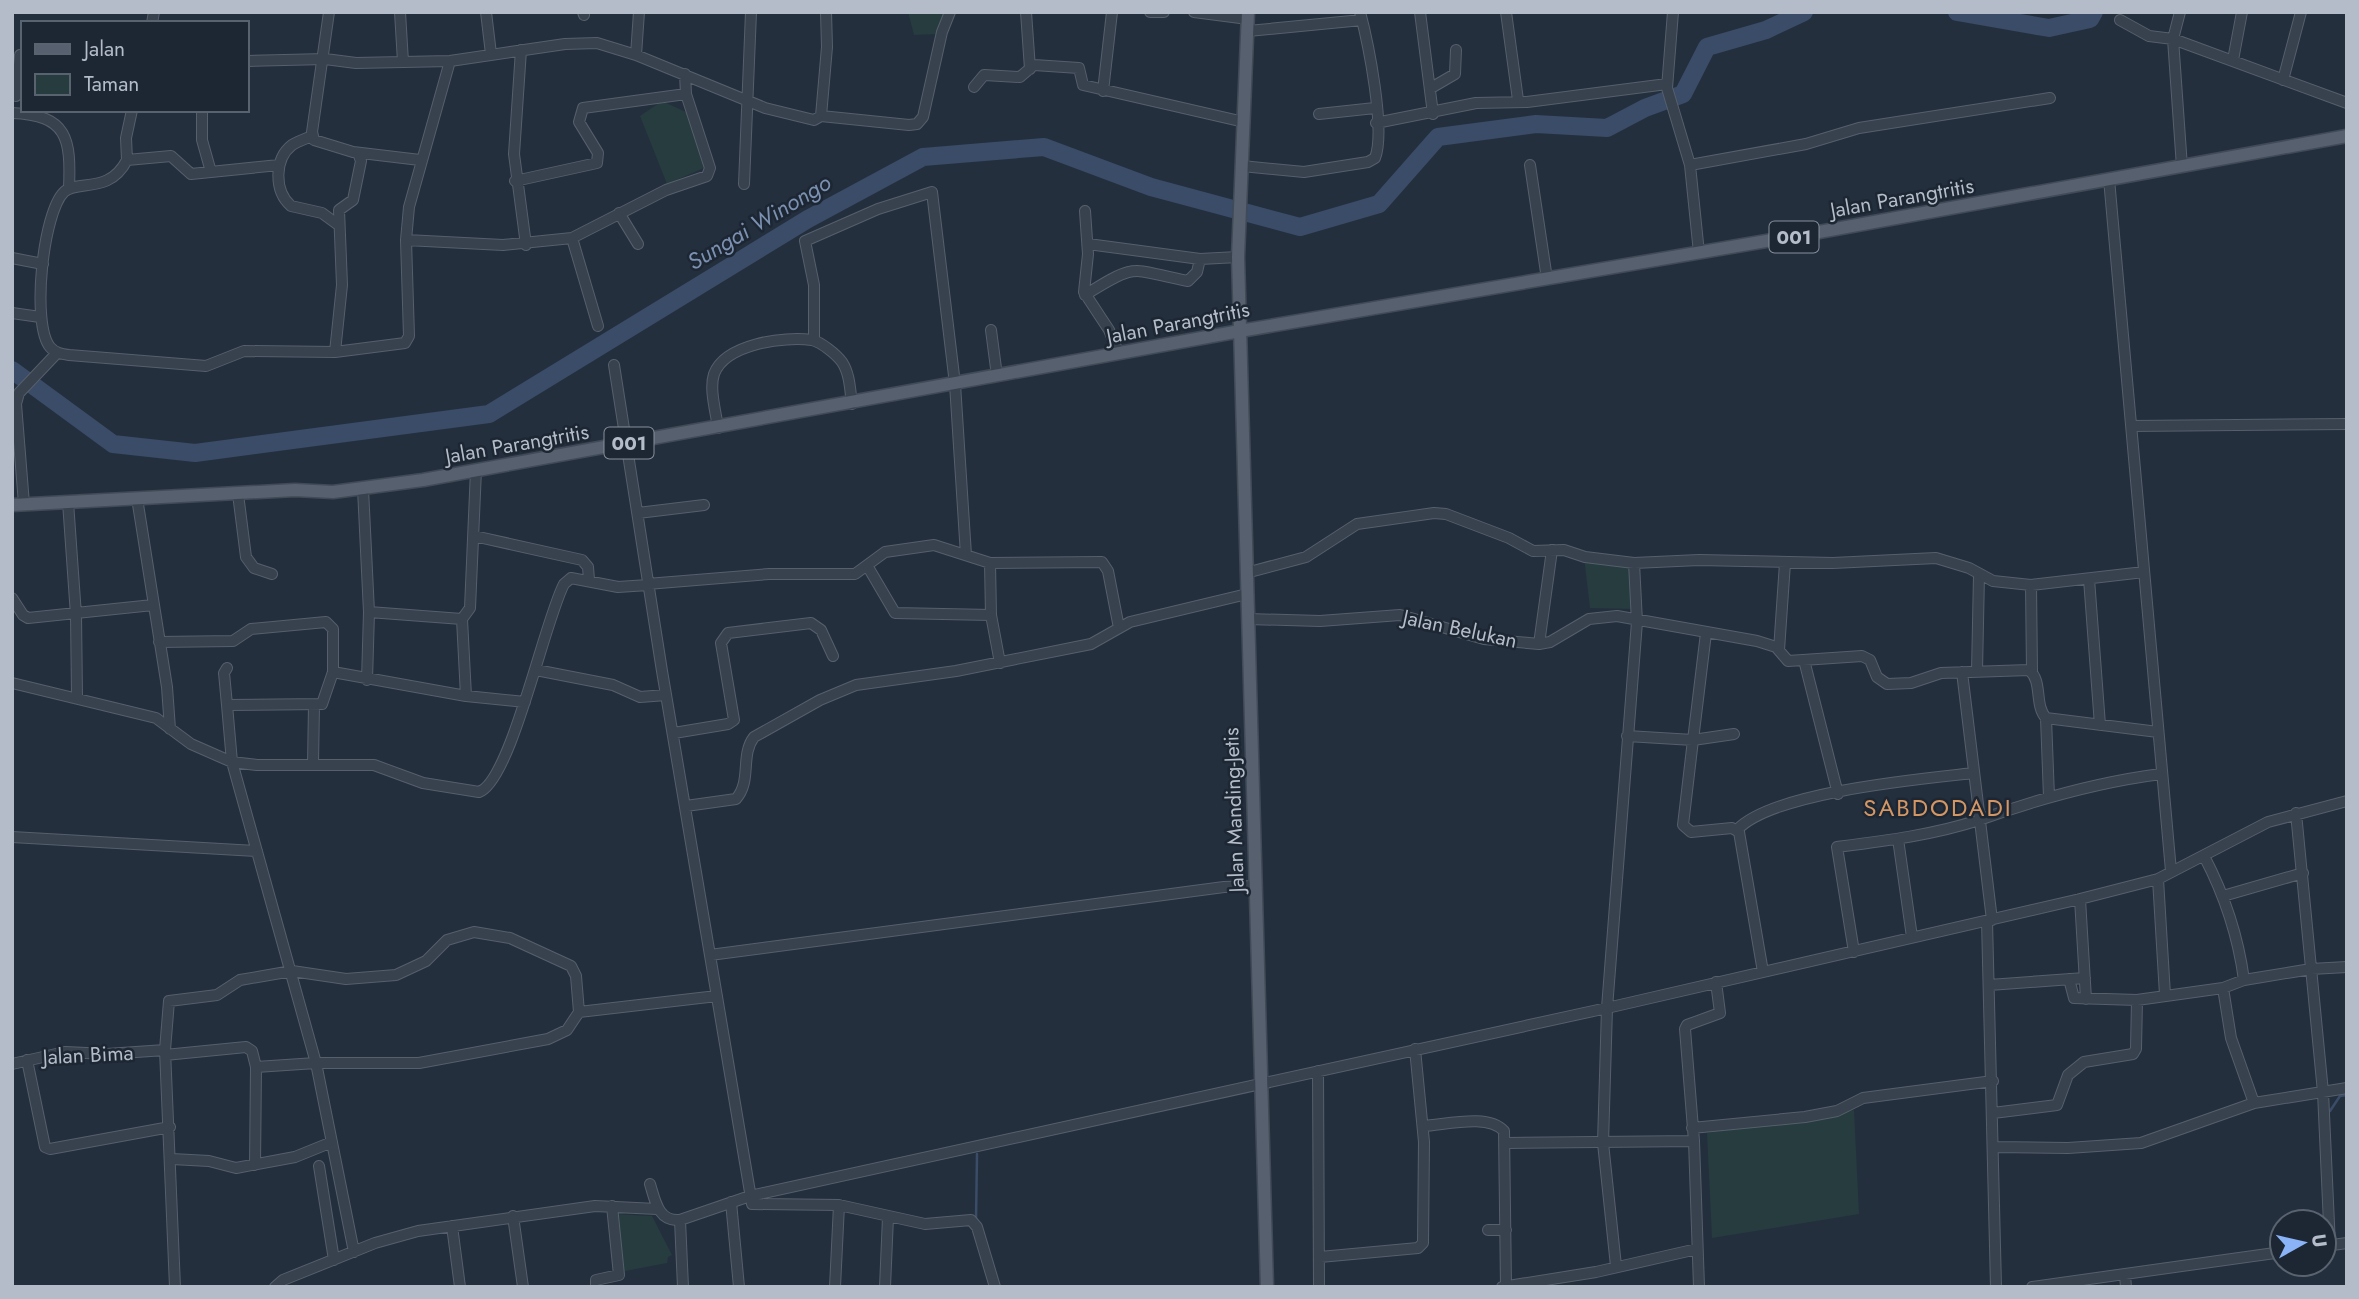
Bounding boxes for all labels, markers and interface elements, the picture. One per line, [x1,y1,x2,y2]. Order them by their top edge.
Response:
legend [21,21,248,112]
text: Jalan [81,34,125,64]
text: Taman [84,69,139,99]
water label: Sungai Winongo [681,165,838,278]
street label: Jalan Parangtritis [1825,171,1976,226]
road number: 001 [1770,221,1818,252]
street label: Jalan Parangtritis [1101,294,1252,352]
street label: Jalan Parangtritis [440,417,591,472]
road number: 001 [604,428,654,458]
street label: Jalan Belukan [1397,602,1520,656]
street label: Jalan Manding-Jetis [1216,727,1252,896]
district label: SABDODADI [1863,790,2013,825]
street label: Jalan Bima [39,1038,134,1073]
north arrow [2268,1208,2338,1278]
text: U [2305,1232,2334,1249]

